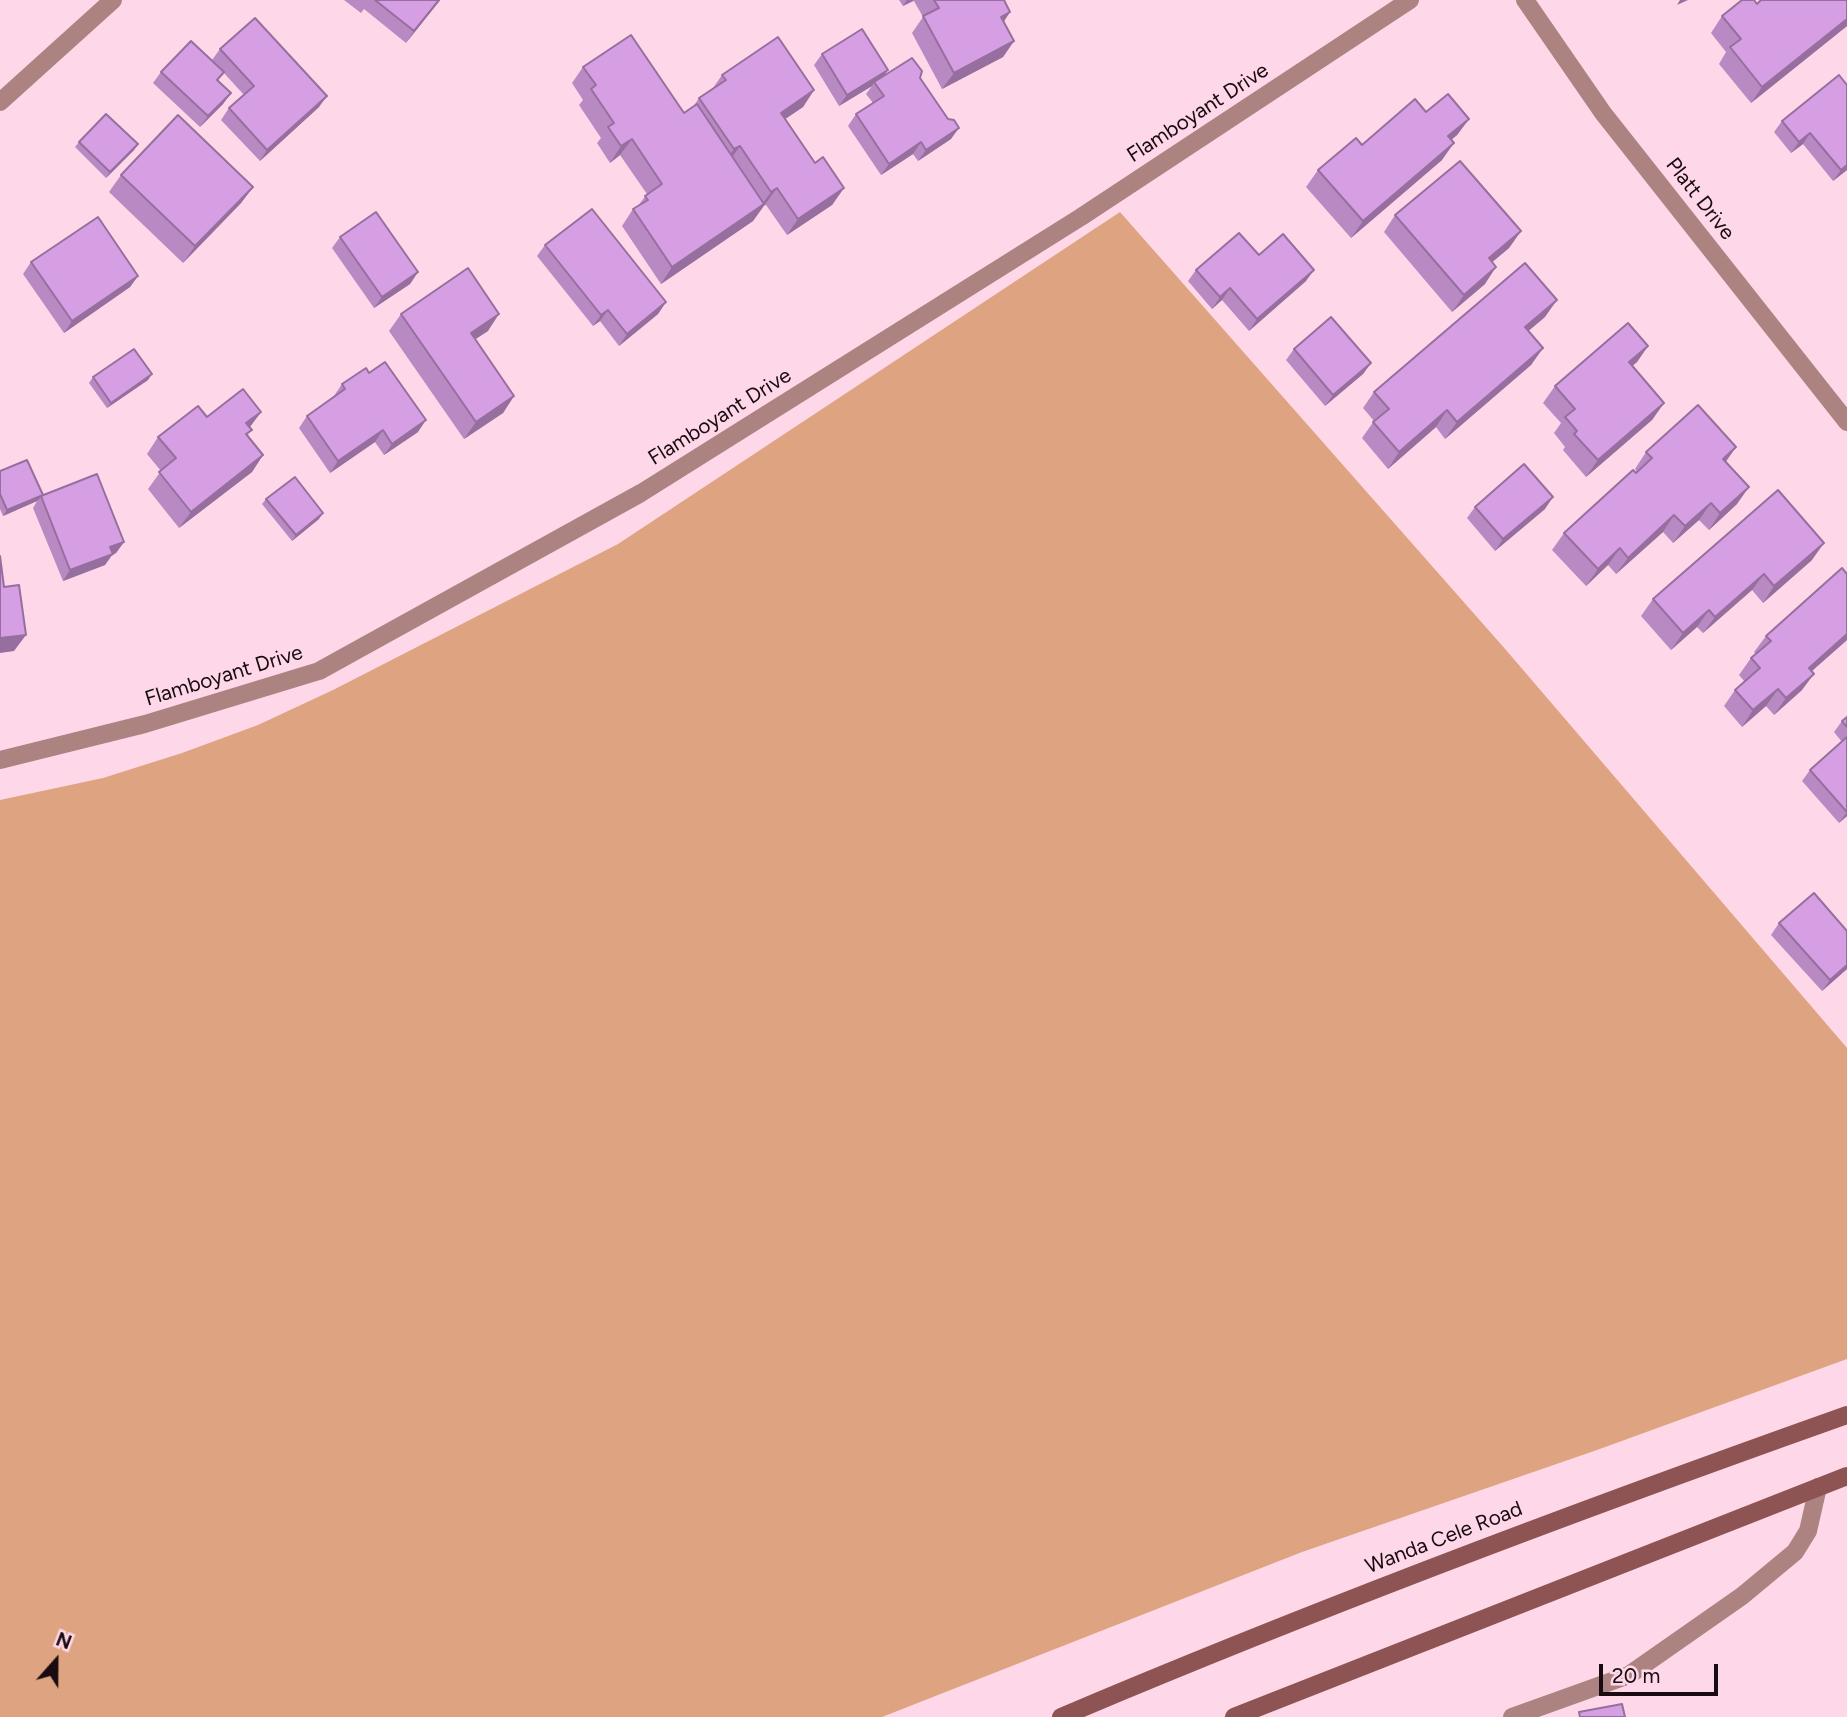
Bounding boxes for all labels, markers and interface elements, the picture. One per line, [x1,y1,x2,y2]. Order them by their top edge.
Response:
street label: Flamboyant Drive [1122,58,1274,168]
street label: Platt Drive [1660,153,1740,245]
street label: Flamboyant Drive [644,363,796,471]
street label: Flamboyant Drive [142,640,306,712]
street label: Wanda Cele Road [1362,1496,1526,1580]
north arrow [21,1626,91,1696]
text: N [53,1628,75,1654]
scale bar [1602,1650,1721,1694]
text: 20 m [1612,1663,1660,1688]

